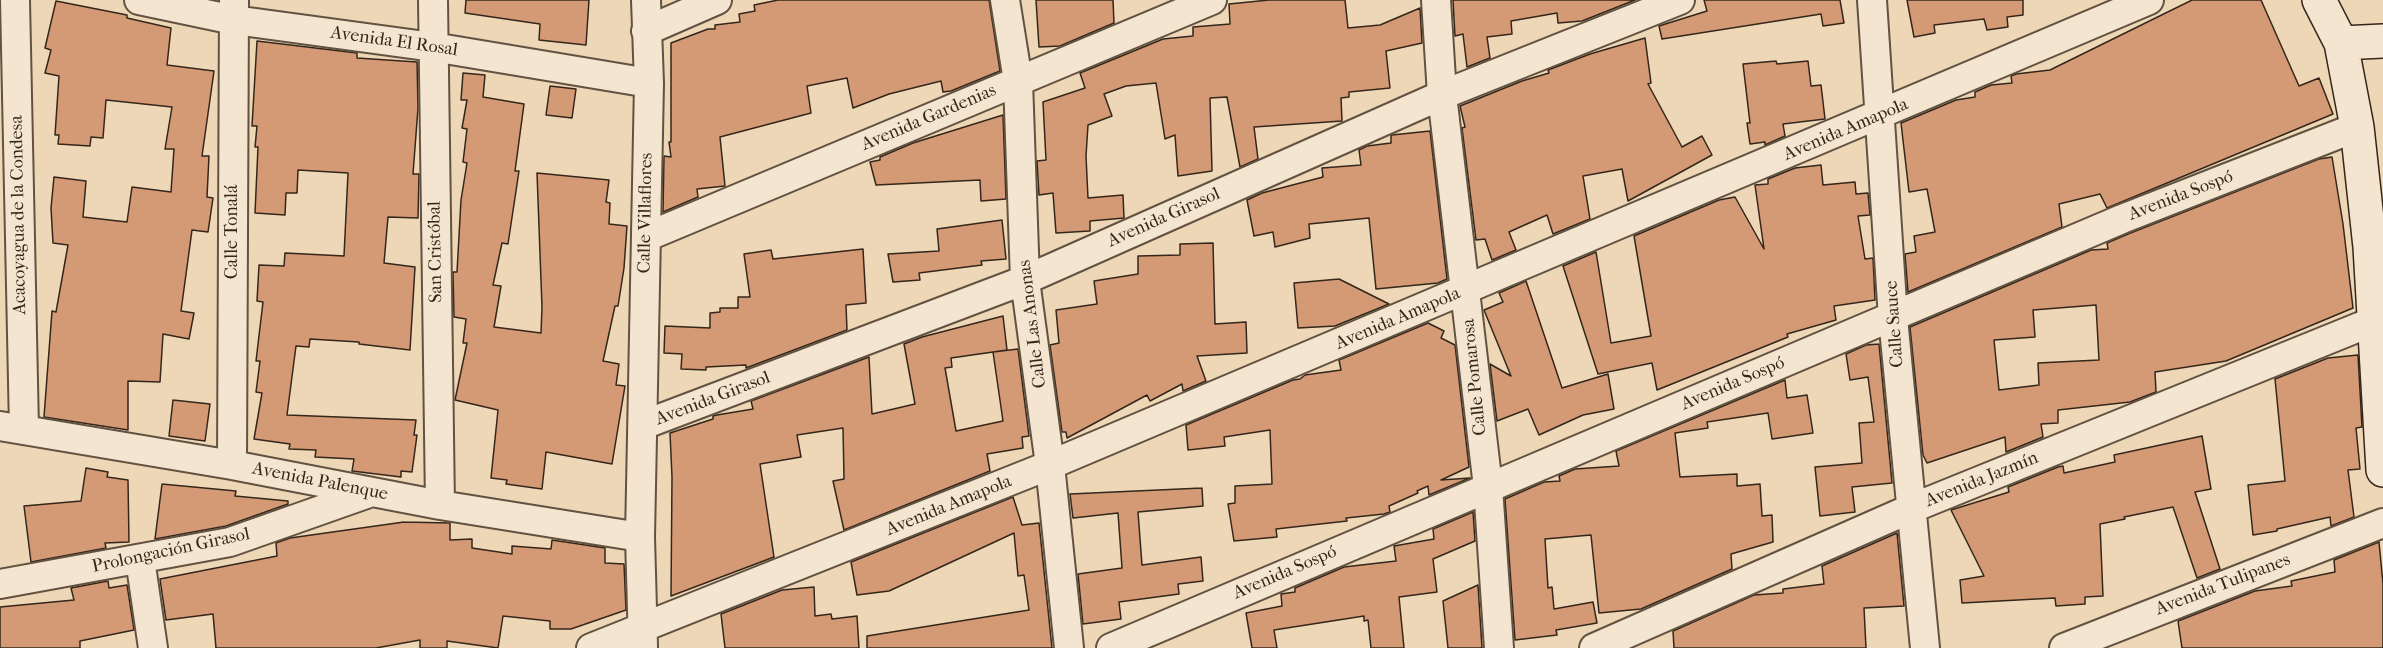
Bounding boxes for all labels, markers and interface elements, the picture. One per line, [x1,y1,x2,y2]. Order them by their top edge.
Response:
street label: Avenida El Rosal [329,22,459,62]
street label: Avenida Gardenias [858,80,1000,156]
street label: Avenida Amapola [1780,94,1912,166]
street label: Acacoyagua de la Condesa [6,115,32,315]
street label: Calle Villaflores [634,152,658,274]
street label: Avenida Sospó [2126,166,2236,226]
street label: Avenida Girasol [1104,184,1224,252]
street label: Calle Tonalá [222,185,244,279]
street label: San Cristóbal [424,201,448,303]
street label: Calle Las Anonas [1014,259,1052,389]
street label: Calle Sauce [1881,280,1909,368]
street label: Avenida Amapola [1332,283,1464,355]
street label: Calle Pomarosa [1458,317,1492,437]
street label: Avenida Sospó [1678,352,1788,416]
street label: Avenida Girasol [653,367,773,431]
street label: Avenida Jazmín [1922,448,2042,512]
street label: Avenida Palenque [250,458,390,506]
street label: Avenida Amapola [883,471,1015,541]
street label: Prolongación Girasol [90,524,252,578]
street label: Avenida Sospó [1230,541,1340,605]
street label: Avenida Tulipanes [2153,549,2293,621]

